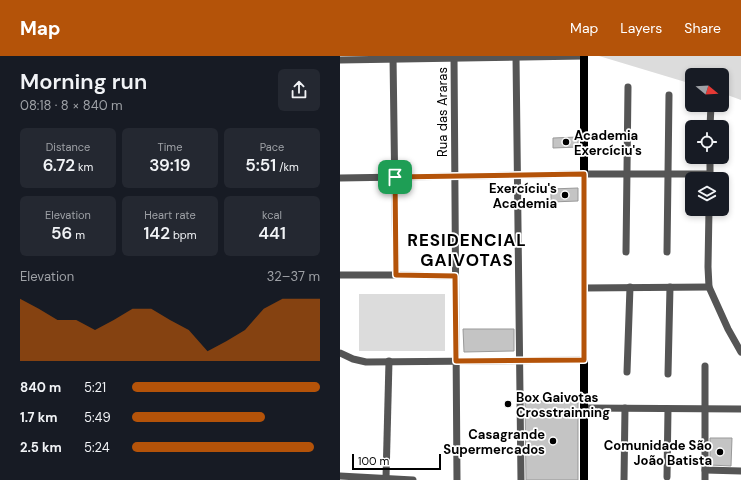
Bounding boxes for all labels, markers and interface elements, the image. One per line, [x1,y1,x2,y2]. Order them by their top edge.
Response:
text: Map [20,16,60,41]
text: Map [570,19,598,37]
text: Layers [620,19,662,37]
text: Share [684,19,721,37]
text: Morning run [20,67,147,96]
street label: Rua das Araras [434,67,451,157]
north arrow [685,68,729,112]
map controls [685,68,729,216]
button: share [278,69,320,111]
text: 08:18 · 8 × 840 m [20,97,123,114]
button: locate [685,120,729,164]
place label: Academia Exercíciu's [574,127,642,159]
marker: Academia Exercíciu's [561,137,571,147]
text: Distance [46,140,90,154]
text: Time [158,140,182,154]
text: Pace [260,140,284,154]
text: 6.72 [43,154,75,176]
text: 39:19 [149,154,191,176]
text: 5:51 [245,154,276,176]
text: km [75,160,93,174]
text: /km [276,160,299,174]
pin [378,160,412,194]
icon: arrive [384,166,406,188]
button: layers [685,172,729,216]
place label: Exercíciu's Academia [489,180,557,212]
marker: Exercíciu's Academia [560,190,570,200]
text: Elevation [45,208,91,222]
text: Heart rate [144,208,196,222]
text: kcal [262,208,282,222]
text: 56 [51,222,72,244]
text: 142 [143,222,170,244]
text: 441 [258,222,286,244]
text: m [72,228,85,242]
text: bpm [170,228,197,242]
district label: RESIDENCIAL GAIVOTAS [407,229,527,271]
text: Elevation [20,268,74,285]
text: 32–37 m [267,268,320,285]
text: 840 m [20,379,61,396]
text: 5:21 [84,379,106,396]
place label: Box Gaivotas Crosstrainning [516,389,610,421]
marker: Box Gaivotas Crosstrainning [503,399,513,409]
text: 1.7 km [20,409,57,426]
text: 5:49 [84,409,111,426]
place label: Casagrande Supermercados [443,426,545,458]
marker: Casagrande Supermercados [548,436,558,446]
place label: Comunidade São João Batista [604,437,712,469]
text: 2.5 km [20,439,62,456]
text: 5:24 [84,439,110,456]
marker: Comunidade São João Batista [715,447,725,457]
scale bar [352,452,441,471]
text: 100 m [358,454,389,468]

